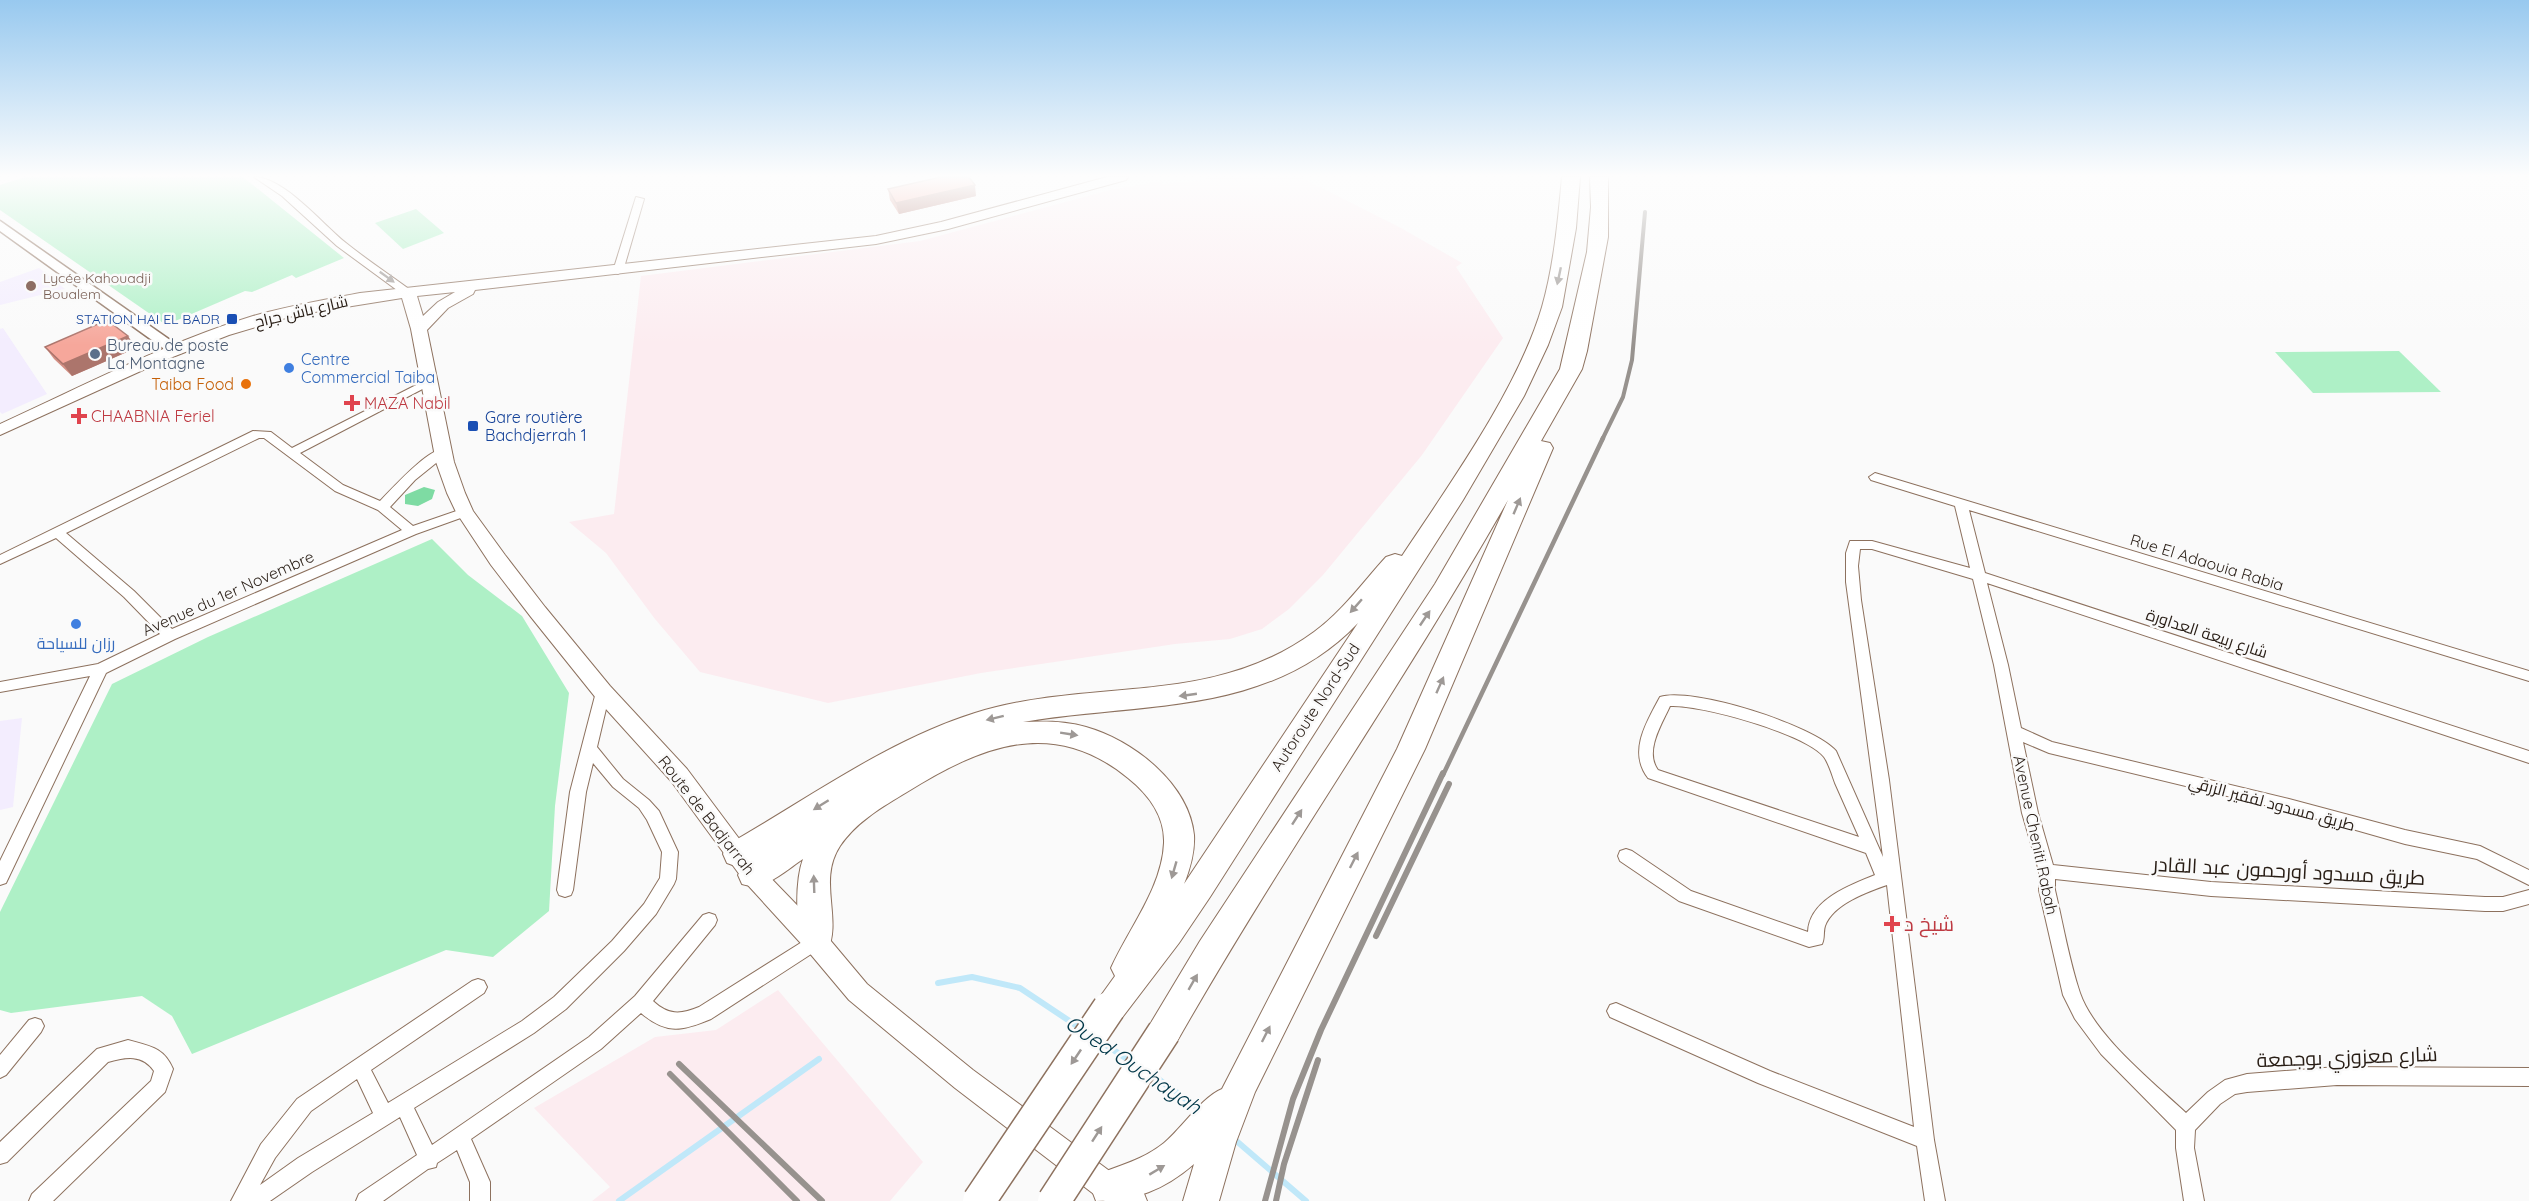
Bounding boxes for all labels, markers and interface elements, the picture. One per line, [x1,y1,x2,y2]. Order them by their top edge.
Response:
one-way arrow [1554,267,1563,286]
place label: Lycée Kahouadji Boualem [43,269,151,303]
one-way arrow [379,270,394,282]
marker: Lycée Kahouadji Boualem [24,279,38,293]
street label: شارع باش جراح [252,291,350,333]
place label: STATION HAI EL BADR [76,310,220,328]
marker: STATION HAI EL BADR [225,312,239,326]
place label: Bureau de poste La Montagne [107,335,229,373]
marker: Bureau de poste La Montagne [88,347,102,361]
place label: Centre Commercial Taiba [301,349,435,387]
marker: Centre Commercial Taiba [282,361,296,375]
place label: Taiba Food [151,374,234,394]
marker: Taiba Food [239,377,253,391]
place label: MAZA Nabil [364,393,451,413]
marker: MAZA Nabil [345,396,359,410]
place label: CHAABNIA Feriel [91,406,215,426]
place label: Gare routière Bachdjerrah 1 [485,407,587,445]
marker: CHAABNIA Feriel [72,409,86,423]
marker: Gare routière Bachdjerrah 1 [466,419,480,433]
one-way arrow [1512,497,1522,515]
street label: Rue El Adaouia Rabia [2128,529,2286,595]
street label: Avenue du 1er Novembre [139,546,317,640]
one-way arrow [1349,599,1363,614]
street label: شارع ربيعة العداورة [2143,604,2270,664]
one-way arrow [1420,609,1431,626]
marker: رزان للسياحة [69,617,83,631]
place label: رزان للسياحة [37,633,115,654]
street label: Autoroute Nord-Sud [1266,639,1364,775]
one-way arrow [1435,676,1445,694]
one-way arrow [1178,690,1197,699]
one-way arrow [985,714,1004,724]
one-way arrow [1060,730,1079,739]
street label: Route de Badjarrah [654,751,760,879]
street label: Avenue Cheniti Rabah [2009,753,2063,917]
street label: طريق مسدود لفقير الزرقي [2186,771,2357,839]
one-way arrow [813,800,829,811]
one-way arrow [1292,809,1303,825]
street label: طريق مسدود أورحمون عبد القادر [2151,851,2426,891]
one-way arrow [1350,852,1359,869]
one-way arrow [1169,861,1178,879]
one-way arrow [810,874,819,893]
place label: شيخ د [1904,911,1954,938]
marker: شيخ د [1885,917,1899,931]
one-way arrow [1188,973,1198,990]
water label: Oued Ouchayah [1061,1009,1207,1120]
one-way arrow [1261,1026,1271,1043]
street label: شارع معزوزي بوجمعة [2256,1041,2438,1076]
one-way arrow [1071,1049,1082,1065]
one-way arrow [1092,1126,1103,1143]
one-way arrow [1149,1165,1166,1175]

